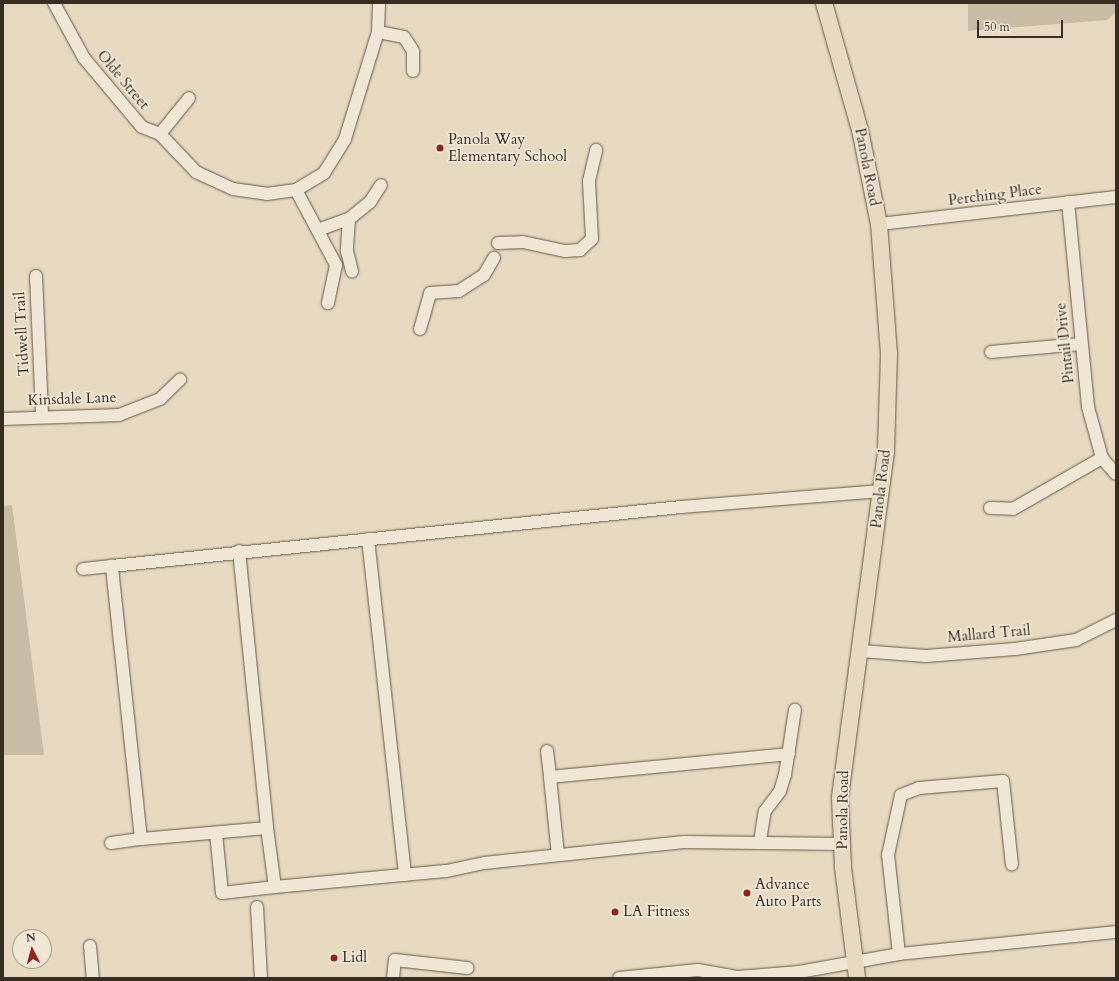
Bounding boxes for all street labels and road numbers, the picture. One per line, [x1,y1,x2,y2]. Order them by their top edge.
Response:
street label: Olde Street [93,47,153,113]
street label: Panola Road [851,126,883,208]
street label: Perching Place [947,180,1043,210]
street label: Tidwell Trail [11,291,33,377]
street label: Pintail Drive [1052,302,1078,384]
street label: Kinsdale Lane [27,388,117,410]
street label: Panola Road [867,449,895,529]
street label: Mallard Trail [947,621,1031,647]
street label: Panola Road [833,770,853,850]

